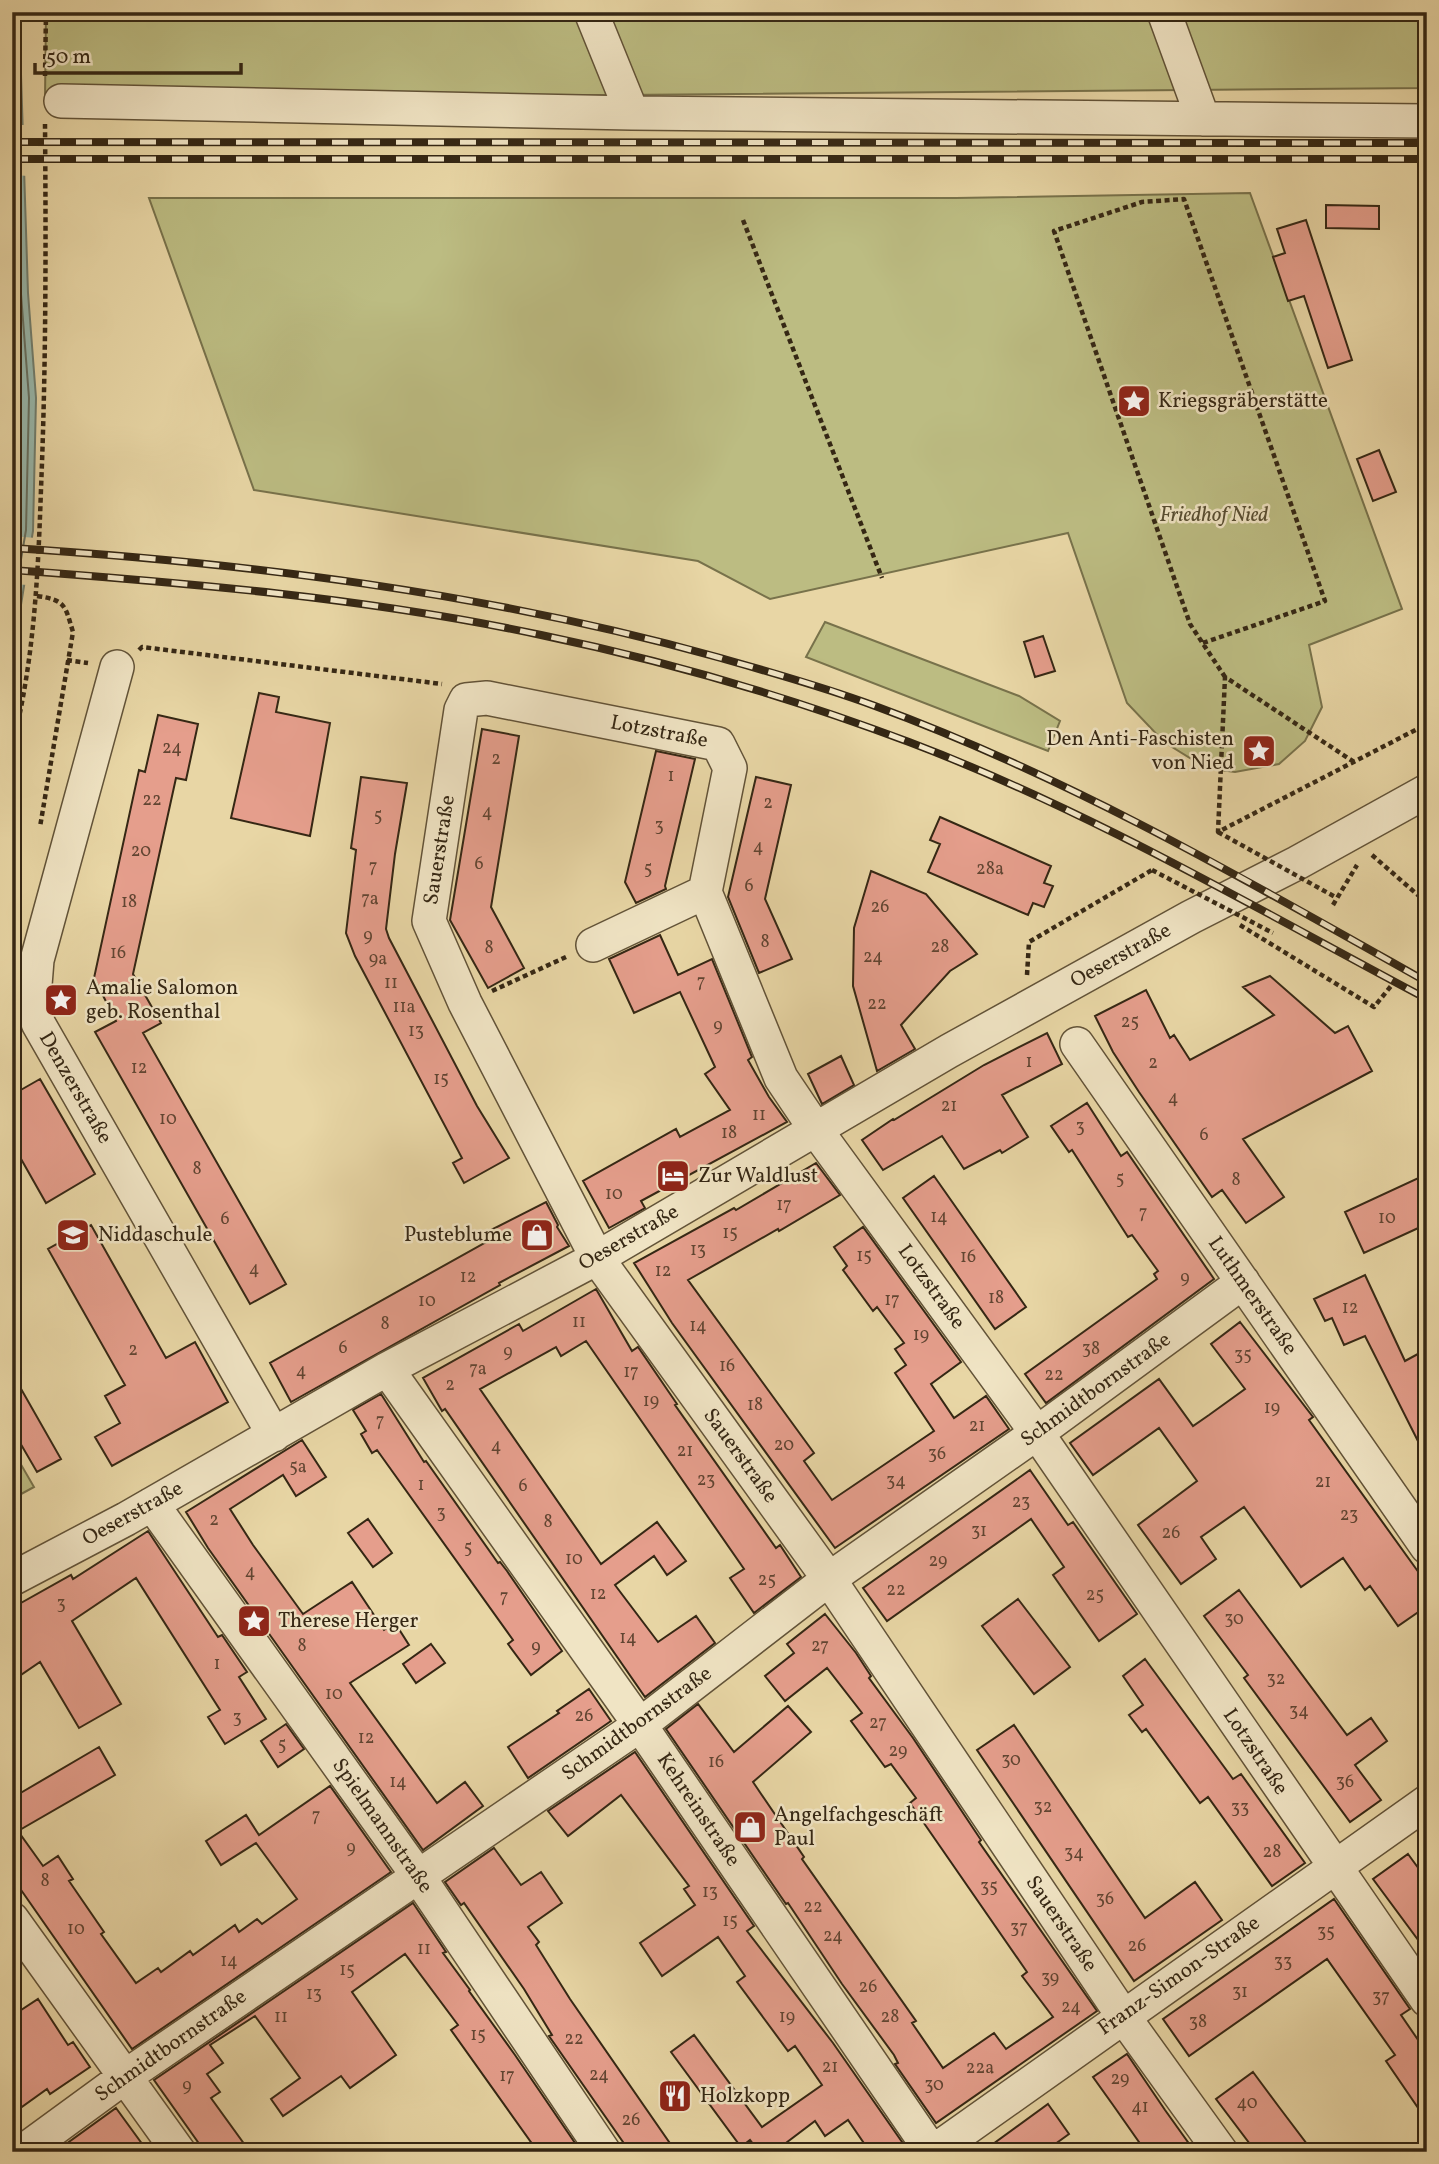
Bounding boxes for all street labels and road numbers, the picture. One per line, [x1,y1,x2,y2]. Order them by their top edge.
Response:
street label: Lotzstraße [608,708,710,756]
street label: Sauerstraße [417,793,463,907]
street label: Oeserstraße [1065,916,1177,996]
street label: Denzerstraße [31,1027,119,1150]
street label: Oeserstraße [574,1198,684,1278]
street label: Luthmerstraße [1200,1231,1304,1361]
street label: Lotzstraße [890,1238,972,1336]
street label: Schmidtbornstraße [1015,1326,1177,1454]
street label: Sauerstraße [696,1403,784,1509]
street label: Oeserstraße [77,1474,189,1554]
street label: Schmidtbornstraße [556,1660,718,1788]
street label: Lotzstraße [1215,1703,1295,1801]
street label: Kehreinstraße [649,1747,747,1873]
street label: Spielmannstraße [325,1753,439,1899]
street label: Sauerstraße [1018,1870,1104,1978]
street label: Franz-Simon-Straße [1092,1909,1266,2043]
street label: Schmidtbornstraße [89,1983,253,2109]

